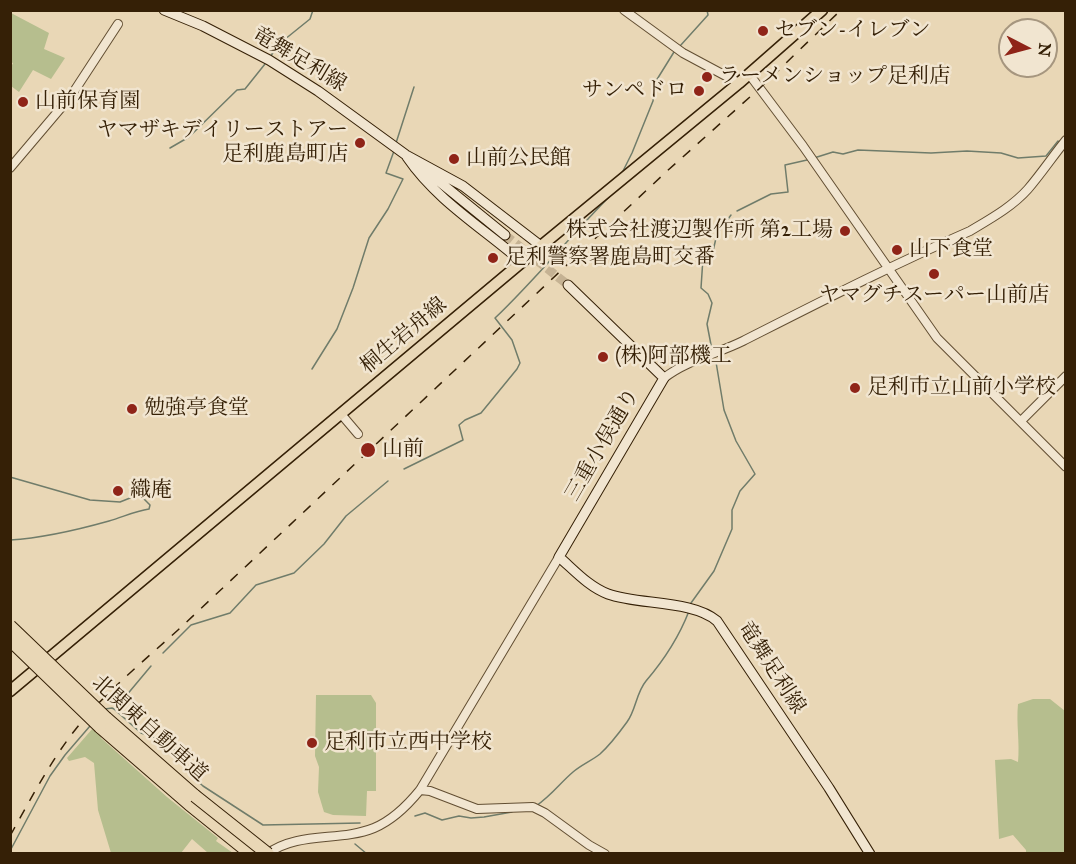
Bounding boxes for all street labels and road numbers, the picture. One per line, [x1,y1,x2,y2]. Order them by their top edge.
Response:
street label: 竜舞足利線 [248,22,350,98]
street label: 桐生岩舟線 [356,293,452,379]
street label: 三重小俣通り [561,384,645,506]
street label: 竜舞足利線 [732,617,810,719]
street label: 北関東自動車道 [86,670,212,788]

